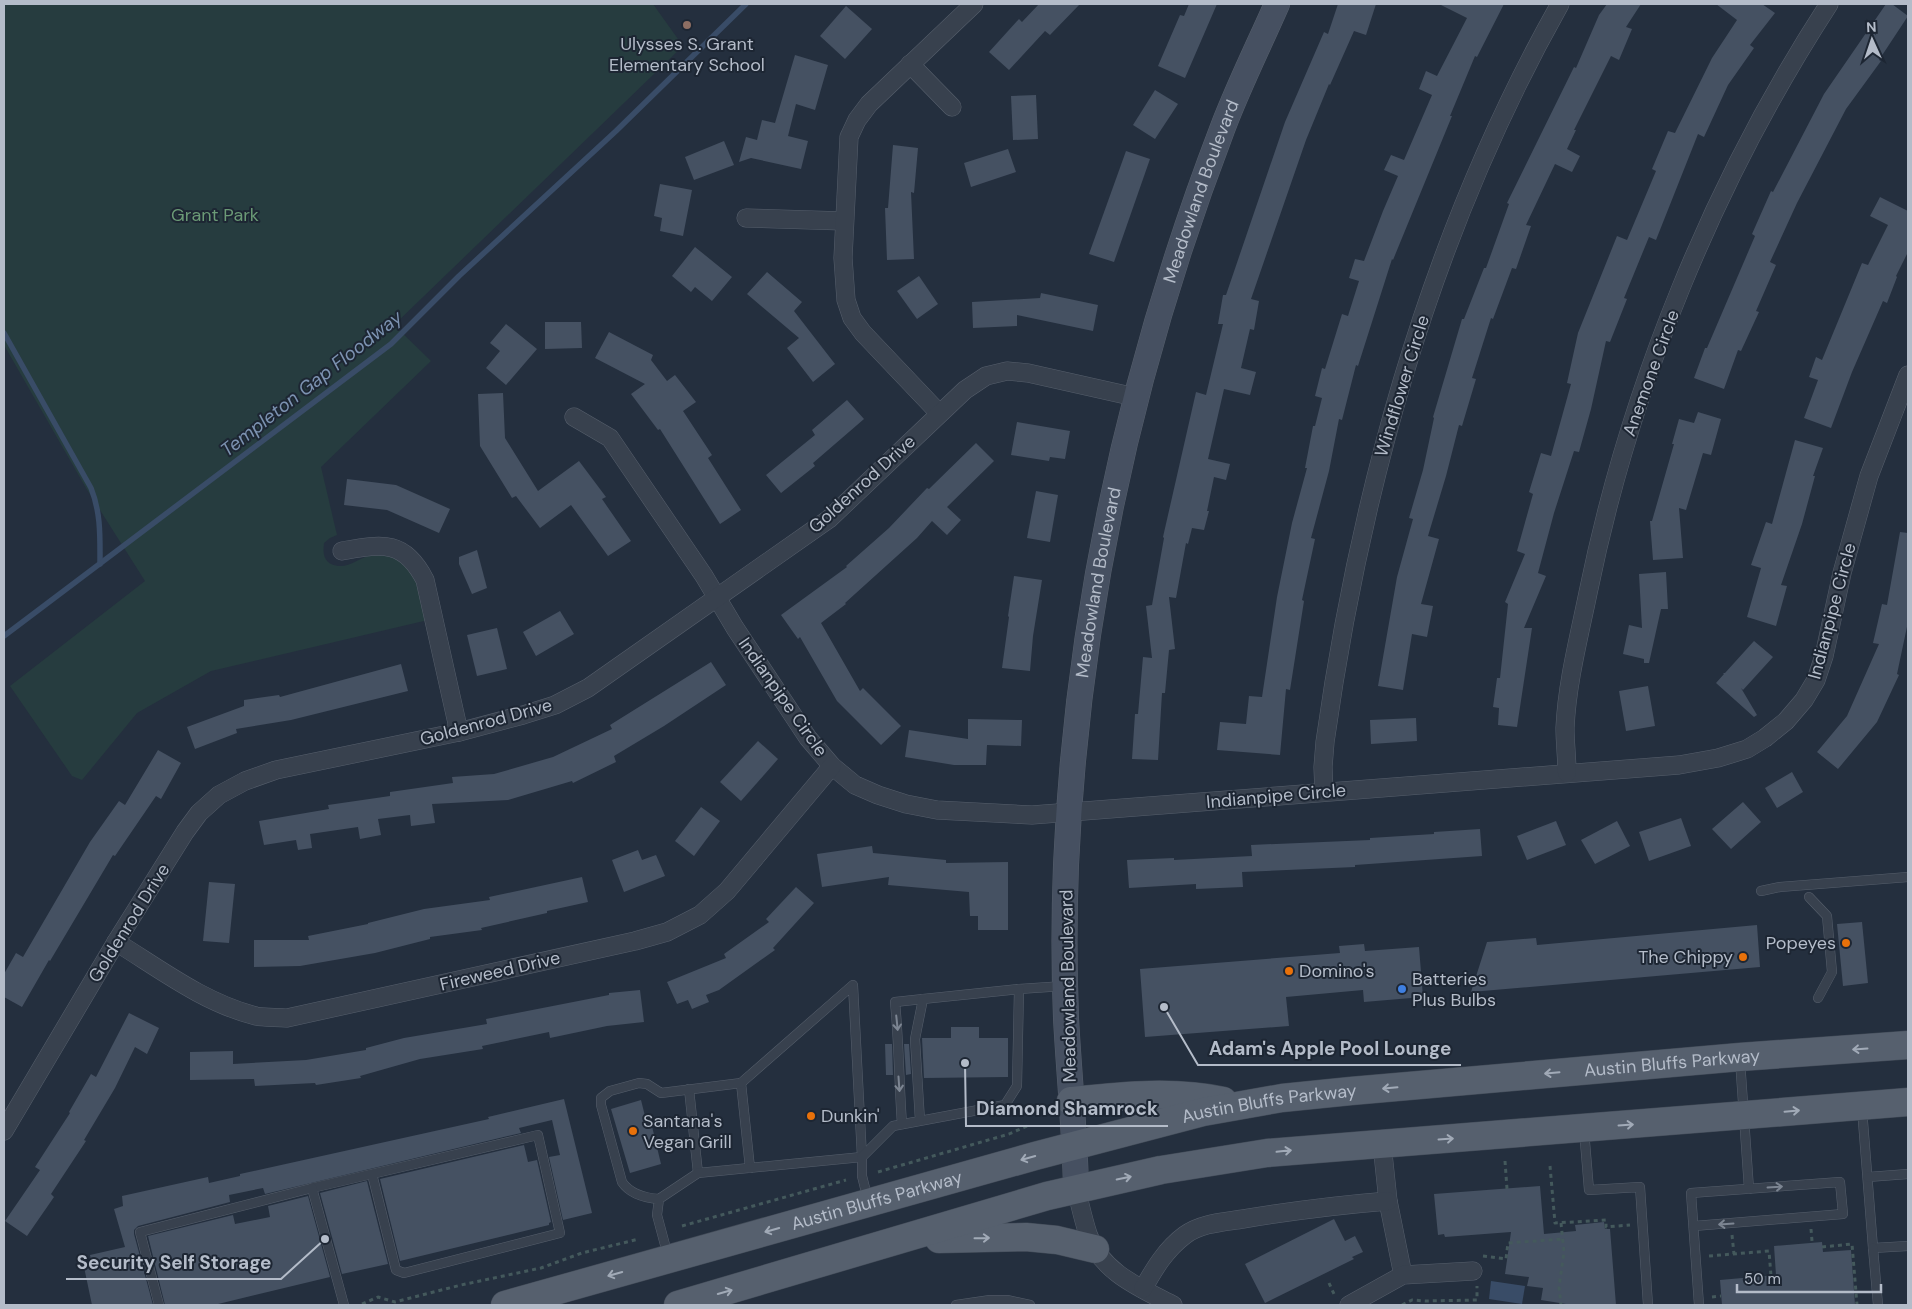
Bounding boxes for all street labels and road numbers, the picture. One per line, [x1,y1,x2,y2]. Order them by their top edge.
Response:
street label: Meadowland Boulevard [1158,96,1245,286]
street label: Anemone Circle [1617,307,1685,439]
street label: Windflower Circle [1369,312,1435,460]
street label: Goldenrod Drive [803,430,921,538]
street label: Meadowland Boulevard [1070,485,1127,679]
street label: Indianpipe Circle [1802,540,1862,682]
street label: Indianpipe Circle [733,633,833,761]
street label: Goldenrod Drive [417,693,555,751]
street label: Indianpipe Circle [1205,778,1347,814]
street label: Goldenrod Drive [83,859,175,987]
street label: Meadowland Boulevard [1054,889,1082,1083]
street label: Fireweed Drive [438,946,562,996]
street label: Austin Bluffs Parkway [1583,1044,1761,1083]
street label: Austin Bluffs Parkway [1179,1079,1358,1129]
street label: Austin Bluffs Parkway [788,1165,965,1236]

